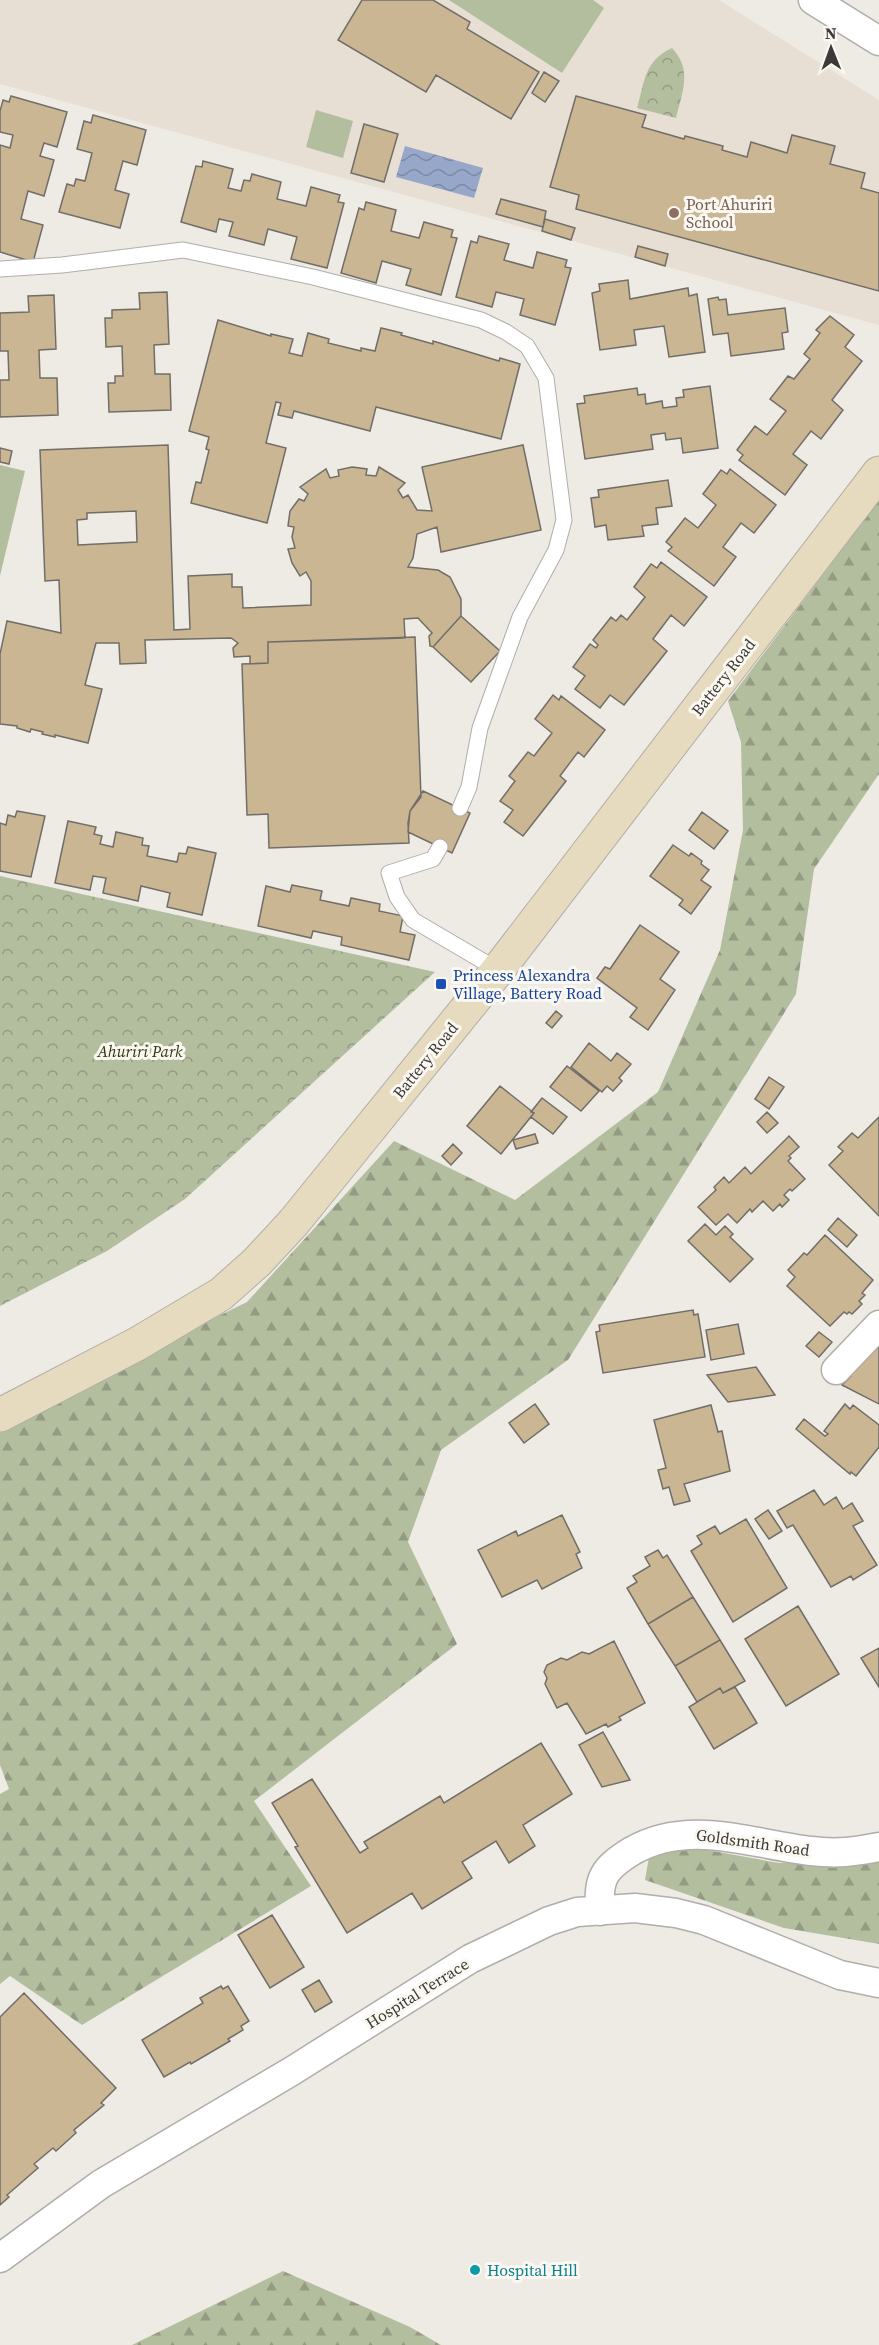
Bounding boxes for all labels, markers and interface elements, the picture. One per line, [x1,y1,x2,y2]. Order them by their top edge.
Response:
north arrow [801,18,861,78]
text: N [825,22,837,44]
place label: Port Ahuriri School [686,193,773,233]
marker: Port Ahuriri School [667,206,681,220]
street label: Battery Road [686,634,760,720]
place label: Princess Alexandra Village, Battery Road [453,964,602,1004]
marker: Princess Alexandra Village, Battery Road [434,977,448,991]
street label: Battery Road [387,1017,463,1103]
park label: Ahuriri Park [96,1040,183,1062]
street label: Goldsmith Road [695,1823,811,1861]
street label: Hospital Terrace [361,1952,473,2034]
place label: Hospital Hill [487,2259,578,2281]
marker: Hospital Hill [468,2263,482,2277]

